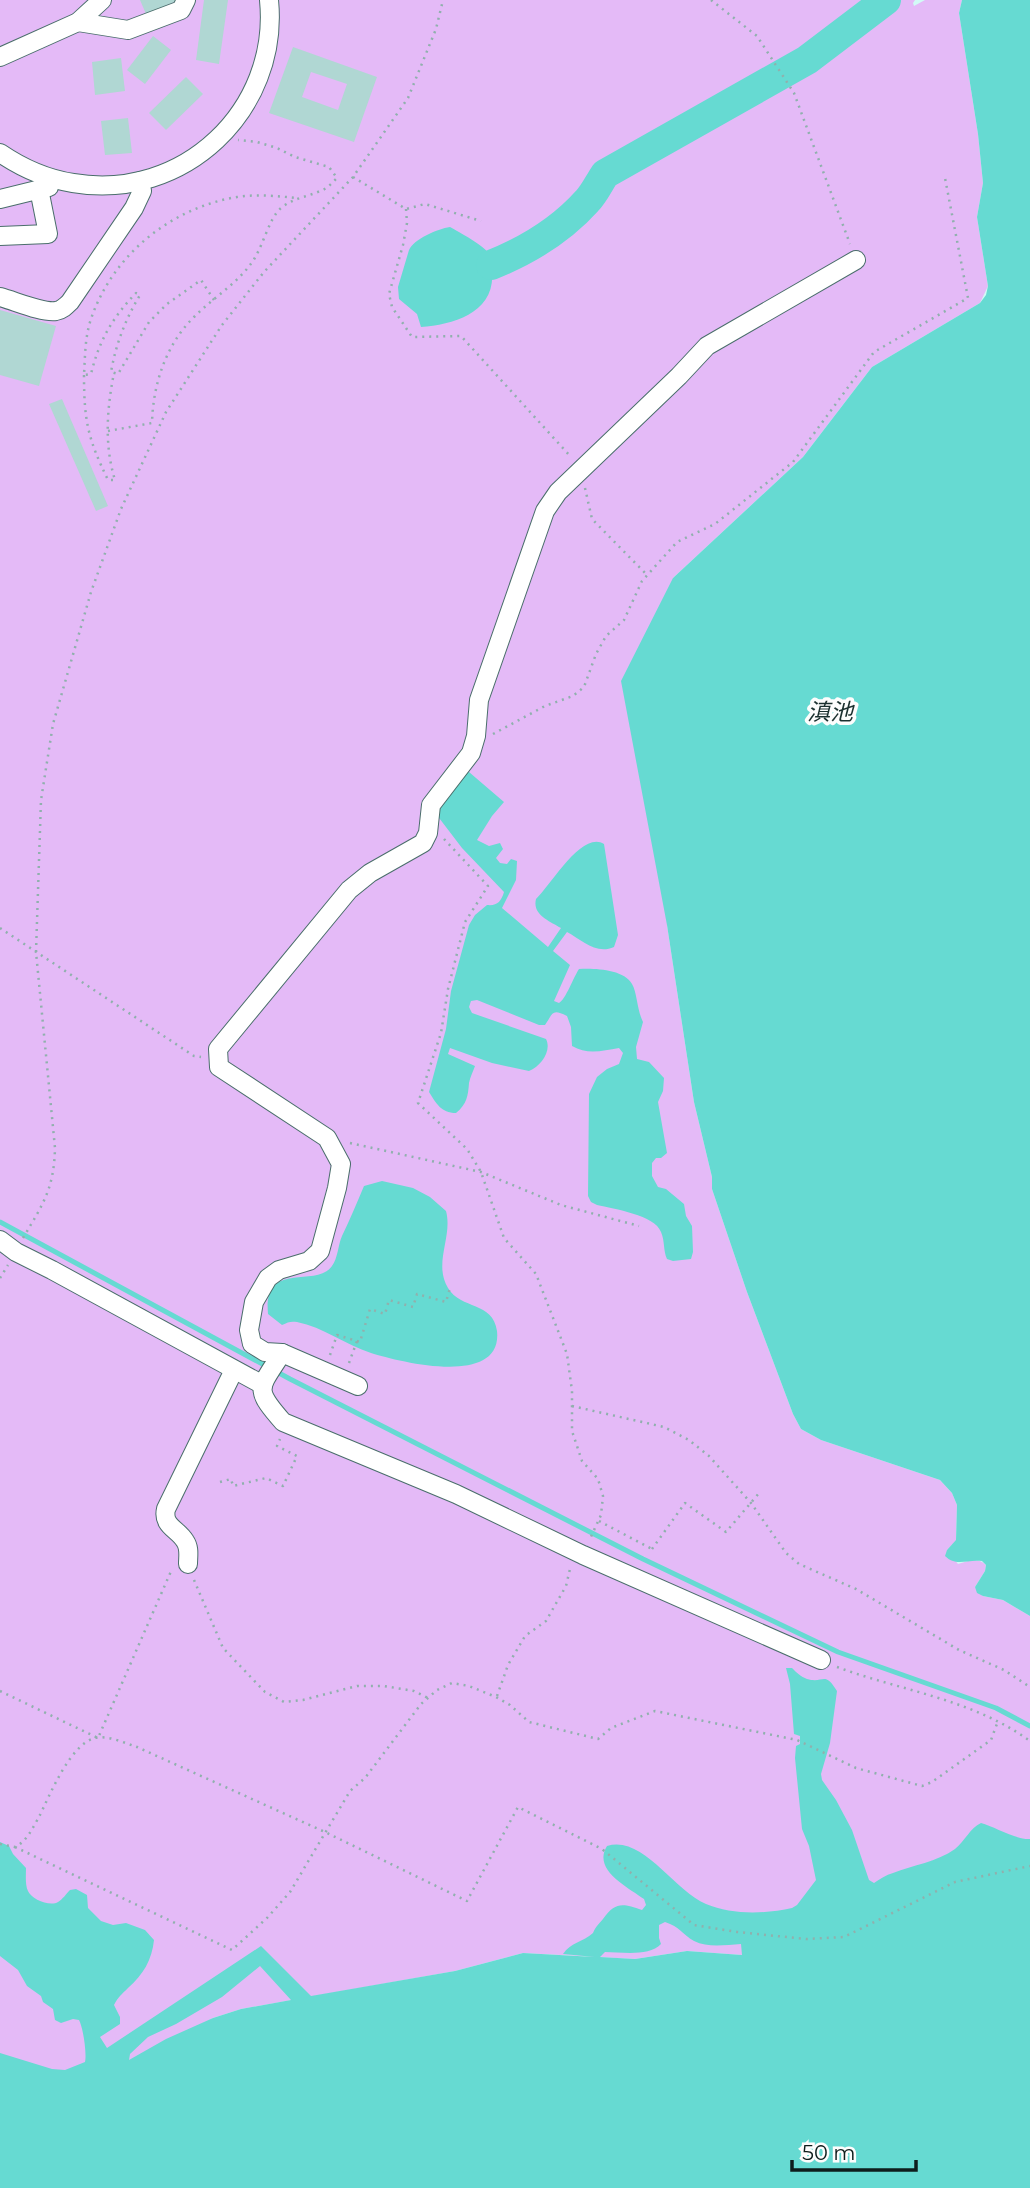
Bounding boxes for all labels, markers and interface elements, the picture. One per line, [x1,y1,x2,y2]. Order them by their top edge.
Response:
water label: 滇池 [807,698,855,726]
scale bar [792,2128,916,2172]
text: 50 m [802,2140,856,2165]

